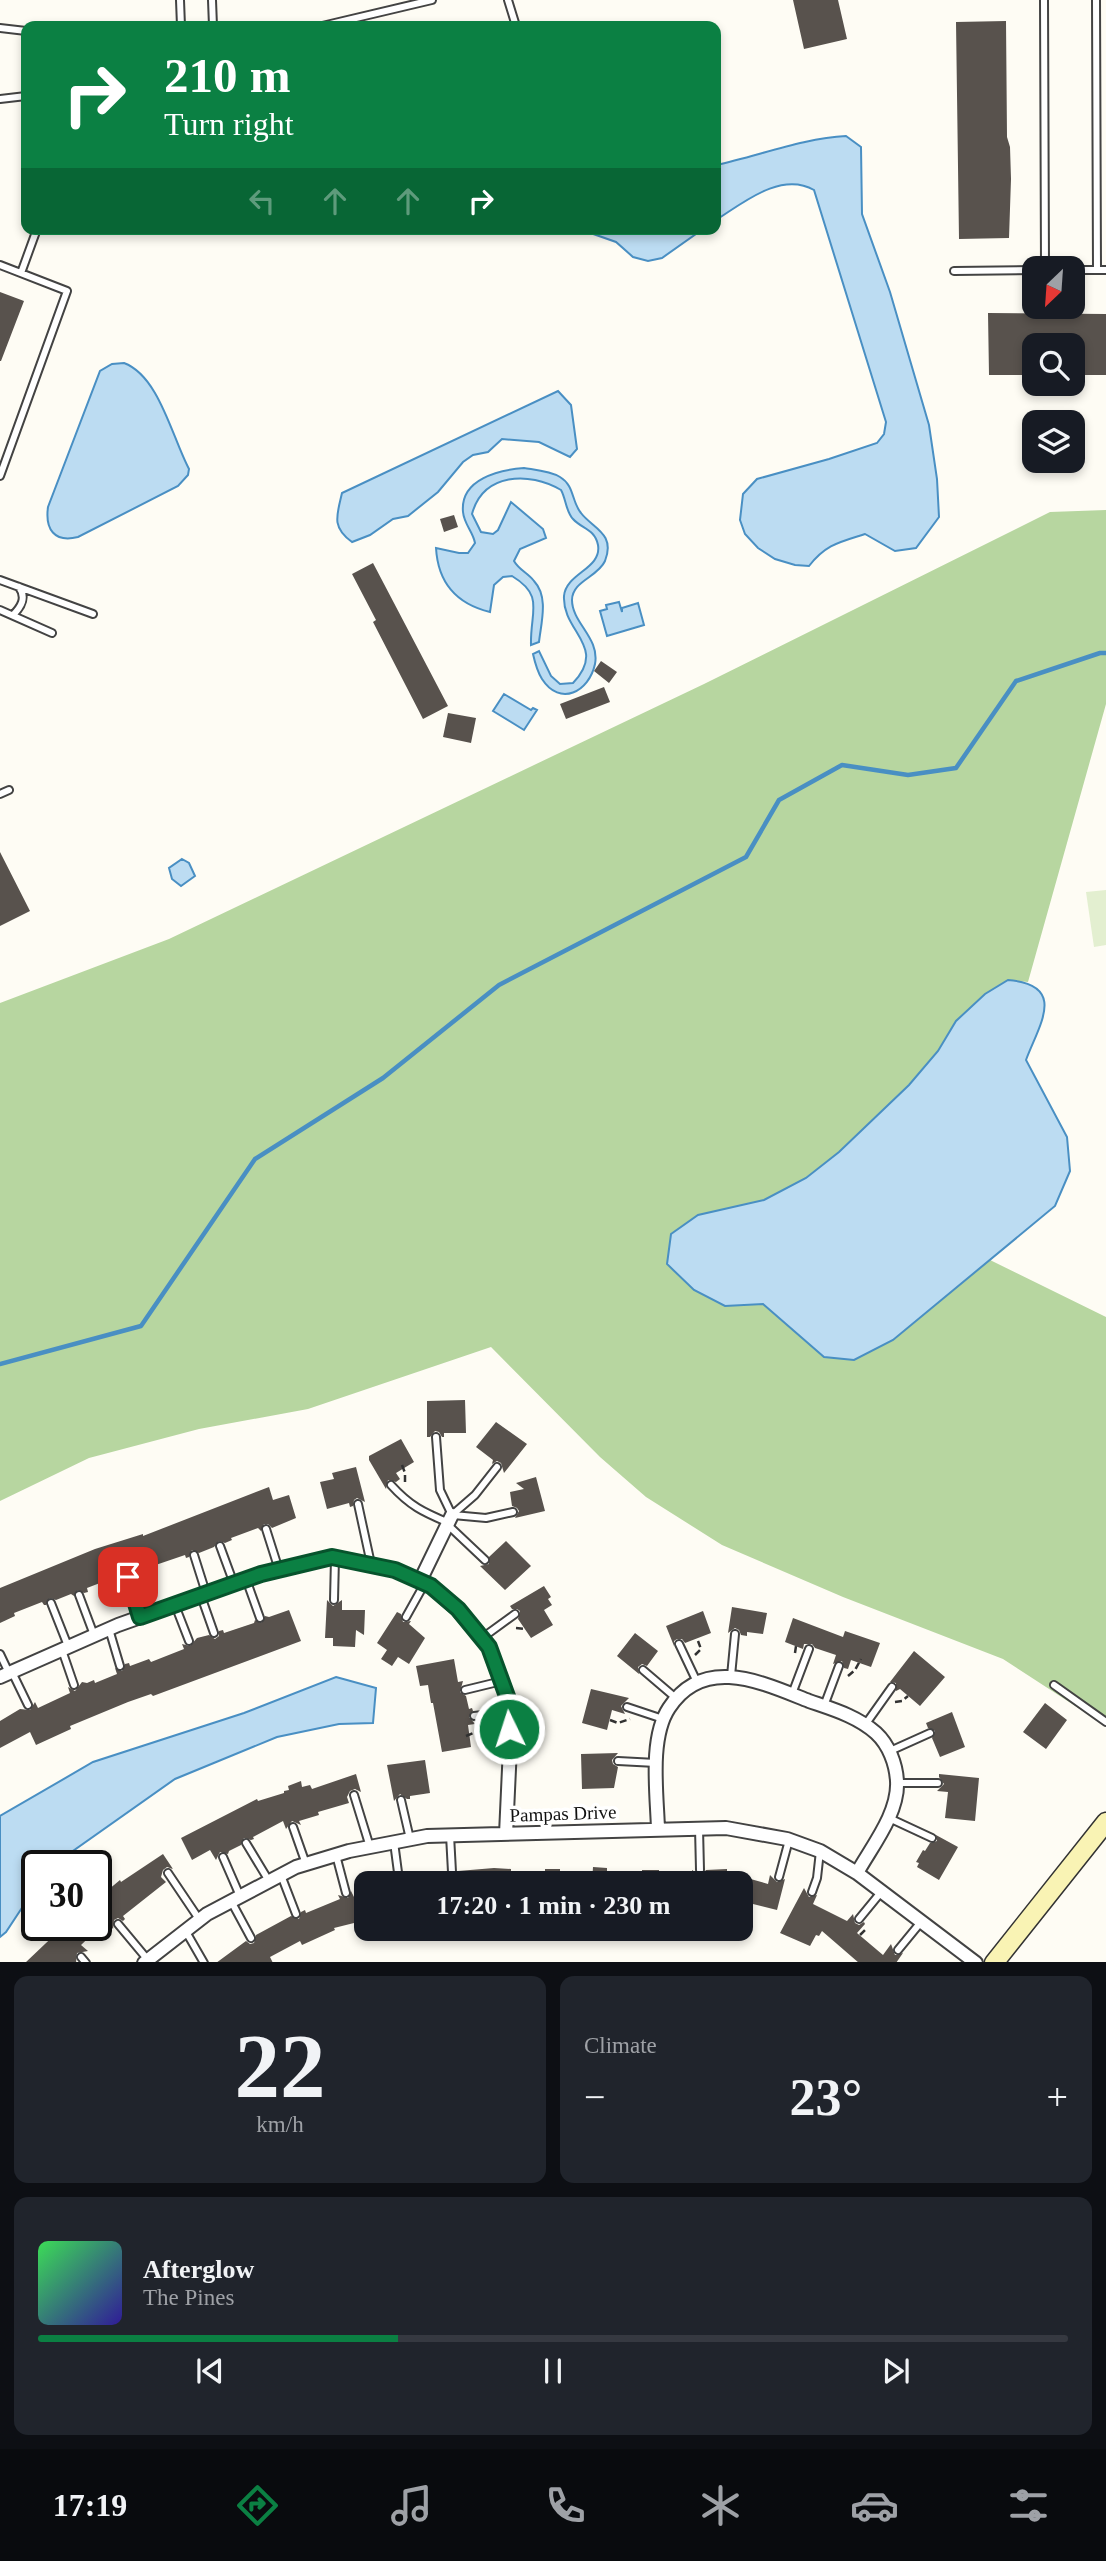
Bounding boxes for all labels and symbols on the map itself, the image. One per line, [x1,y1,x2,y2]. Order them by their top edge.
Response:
north arrow [1022,256,1085,318]
pin [98,1547,158,1607]
position arrow [472,1692,546,1766]
street label: Pampas Drive [509,1801,617,1826]
speed limit sign: 30 [21,1850,112,1941]

